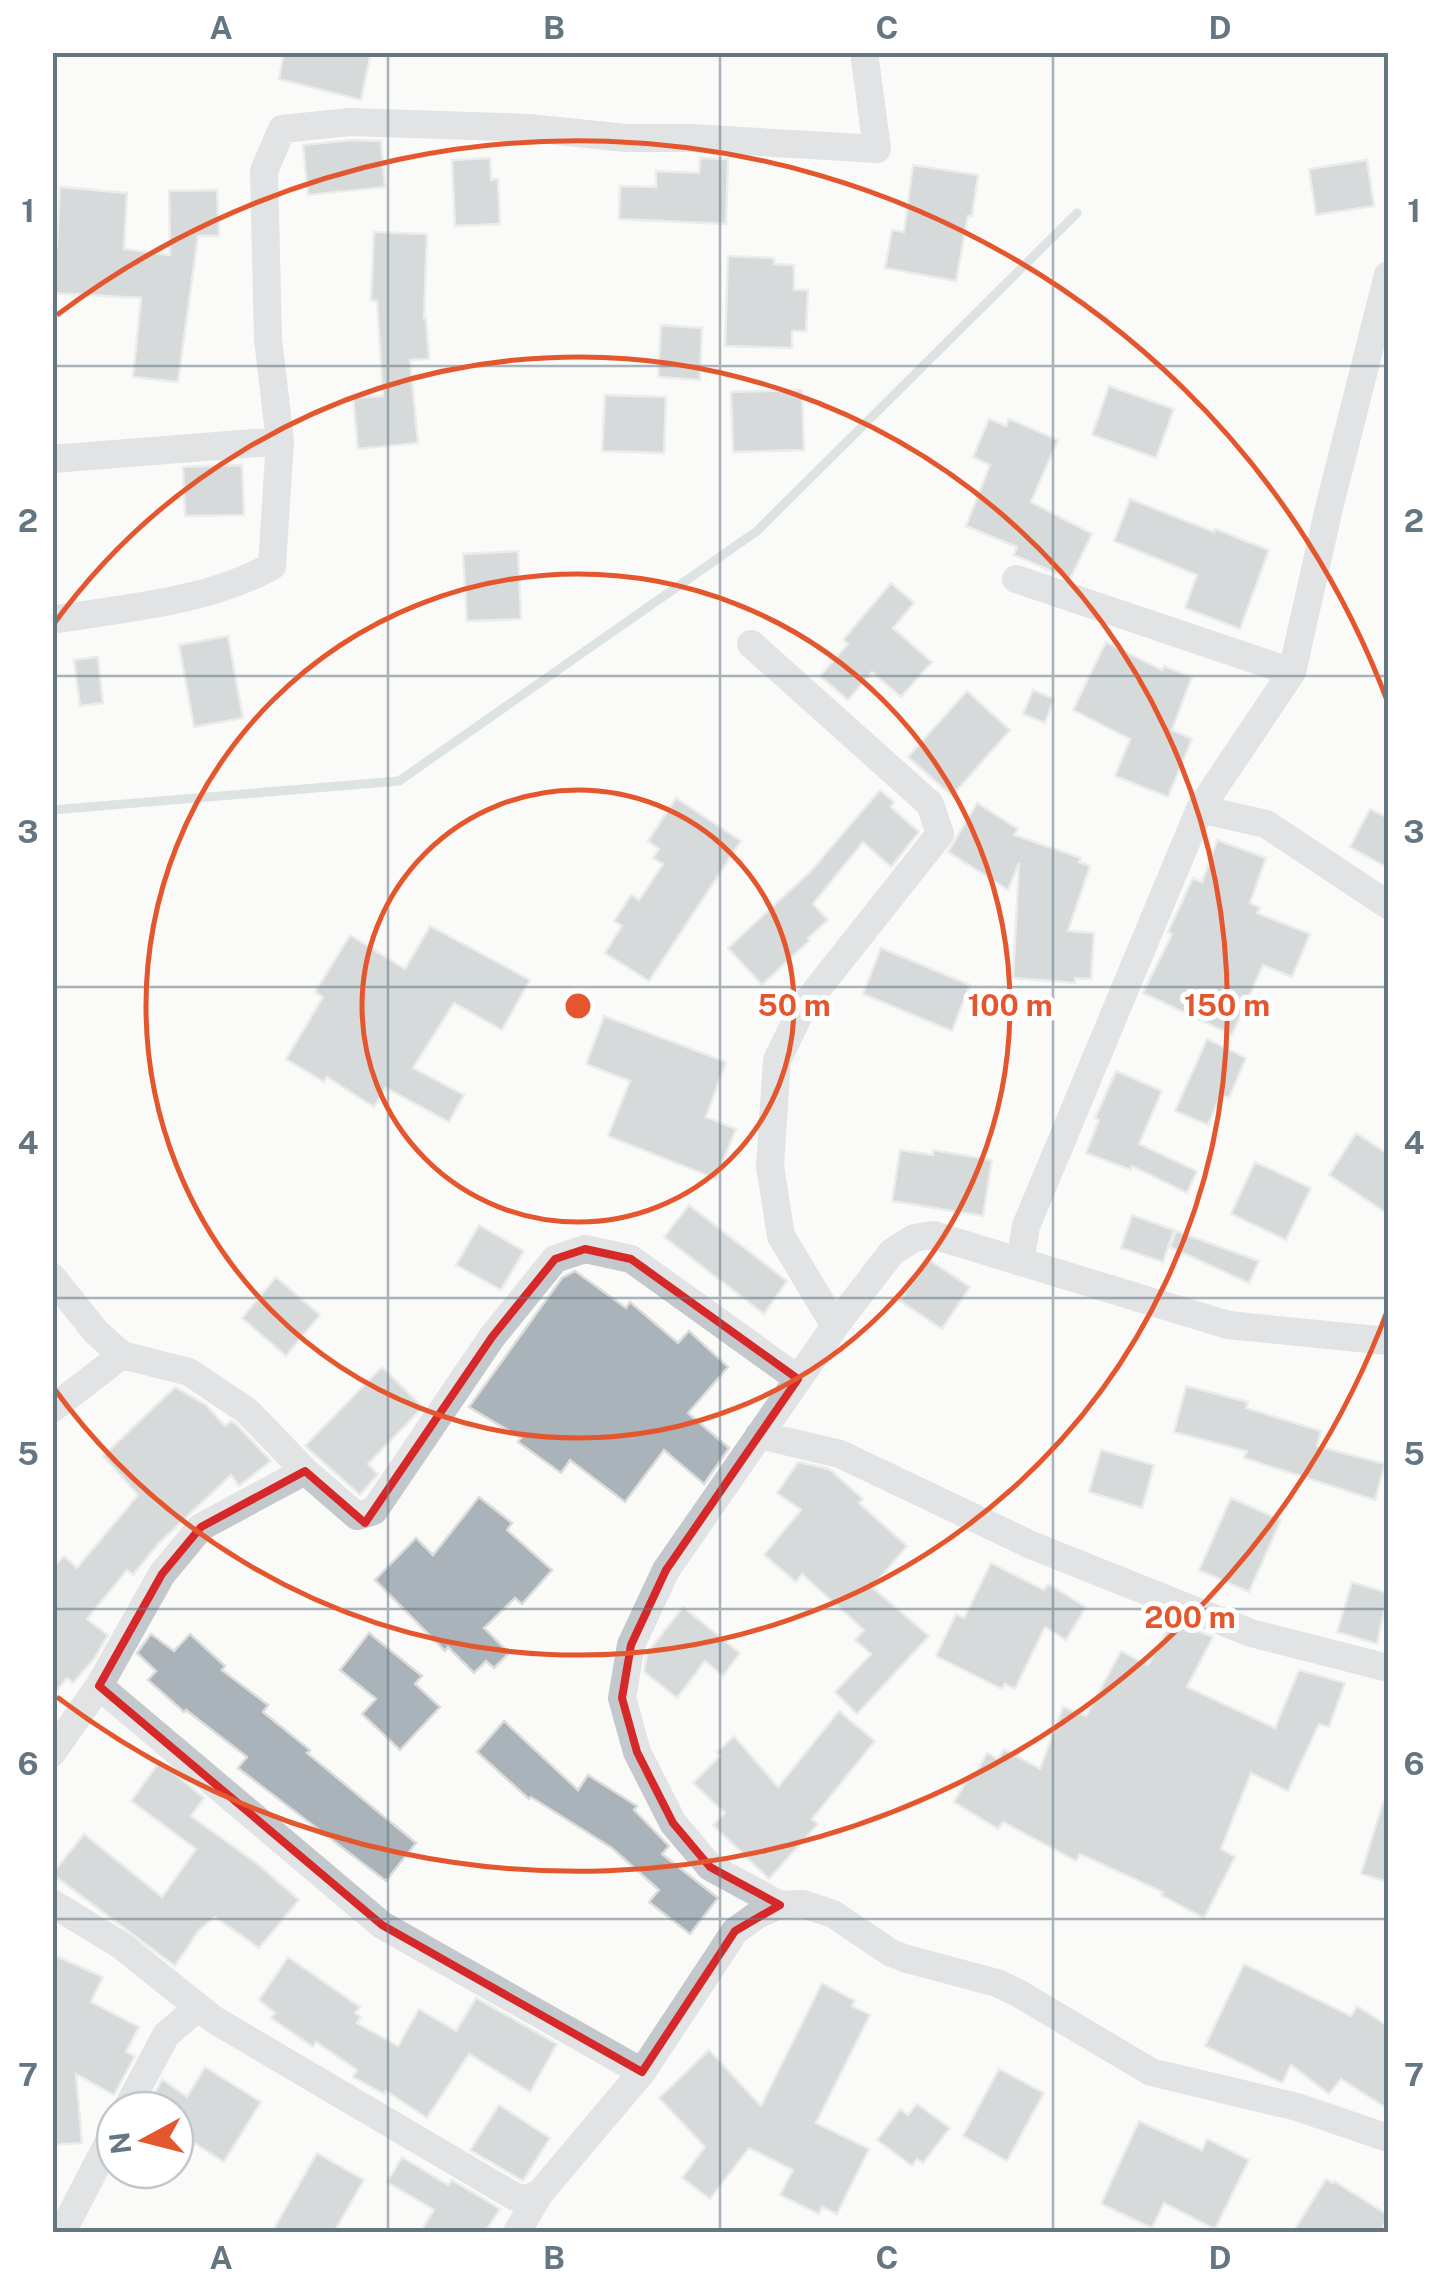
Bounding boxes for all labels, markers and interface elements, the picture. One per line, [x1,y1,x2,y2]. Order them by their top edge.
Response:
text: A [209,9,233,46]
text: B [543,9,565,46]
text: C [876,9,898,46]
text: D [1208,9,1232,46]
text: 1 [21,192,35,229]
text: 1 [1407,192,1421,229]
text: 2 [18,502,38,539]
text: 2 [1404,502,1424,539]
text: 3 [17,813,39,850]
text: 3 [1403,813,1425,850]
text: 50 m [757,987,831,1023]
text: 100 m [967,987,1053,1023]
text: 150 m [1184,987,1270,1023]
centre of rings [560,988,596,1024]
text: 4 [18,1124,39,1161]
text: 4 [1404,1124,1425,1161]
text: 5 [17,1435,39,1472]
text: 5 [1403,1435,1425,1472]
text: 200 m [1144,1599,1236,1635]
text: 6 [17,1745,39,1782]
text: 6 [1403,1745,1425,1782]
text: 7 [18,2056,38,2093]
text: 7 [1404,2056,1424,2093]
north arrow [95,2090,195,2190]
text: N [102,2130,137,2156]
text: A [209,2239,233,2276]
text: B [543,2239,565,2276]
text: C [876,2239,898,2276]
text: D [1208,2239,1232,2276]

